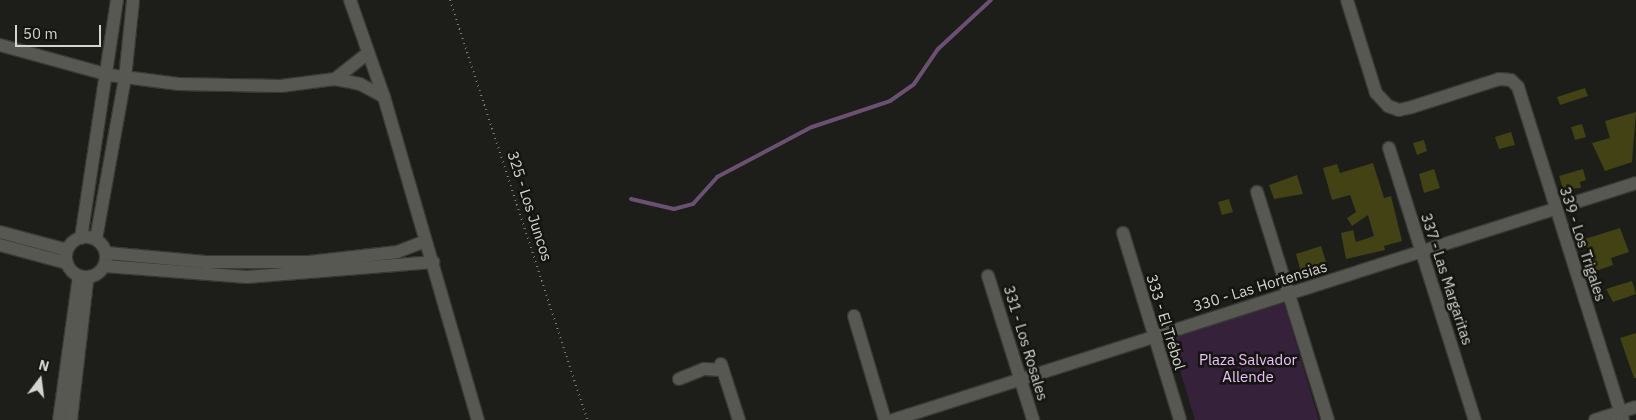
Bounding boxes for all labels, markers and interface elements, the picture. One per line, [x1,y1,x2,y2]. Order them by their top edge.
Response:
scale bar [18,15,104,47]
text: 50 m [23,24,58,43]
street label: 325 - Los Juncos [504,149,556,263]
street label: 339 - Los Trigales [1556,184,1610,304]
street label: 337 - Las Margaritas [1417,211,1477,347]
street label: 330 - Las Hortensias [1191,257,1329,315]
street label: 333 - El Trébol [1143,272,1189,372]
street label: 331 - Los Rosales [1000,283,1052,403]
park label: Plaza Salvador Allende [1199,350,1297,385]
north arrow [15,355,65,405]
text: N [37,356,51,376]

